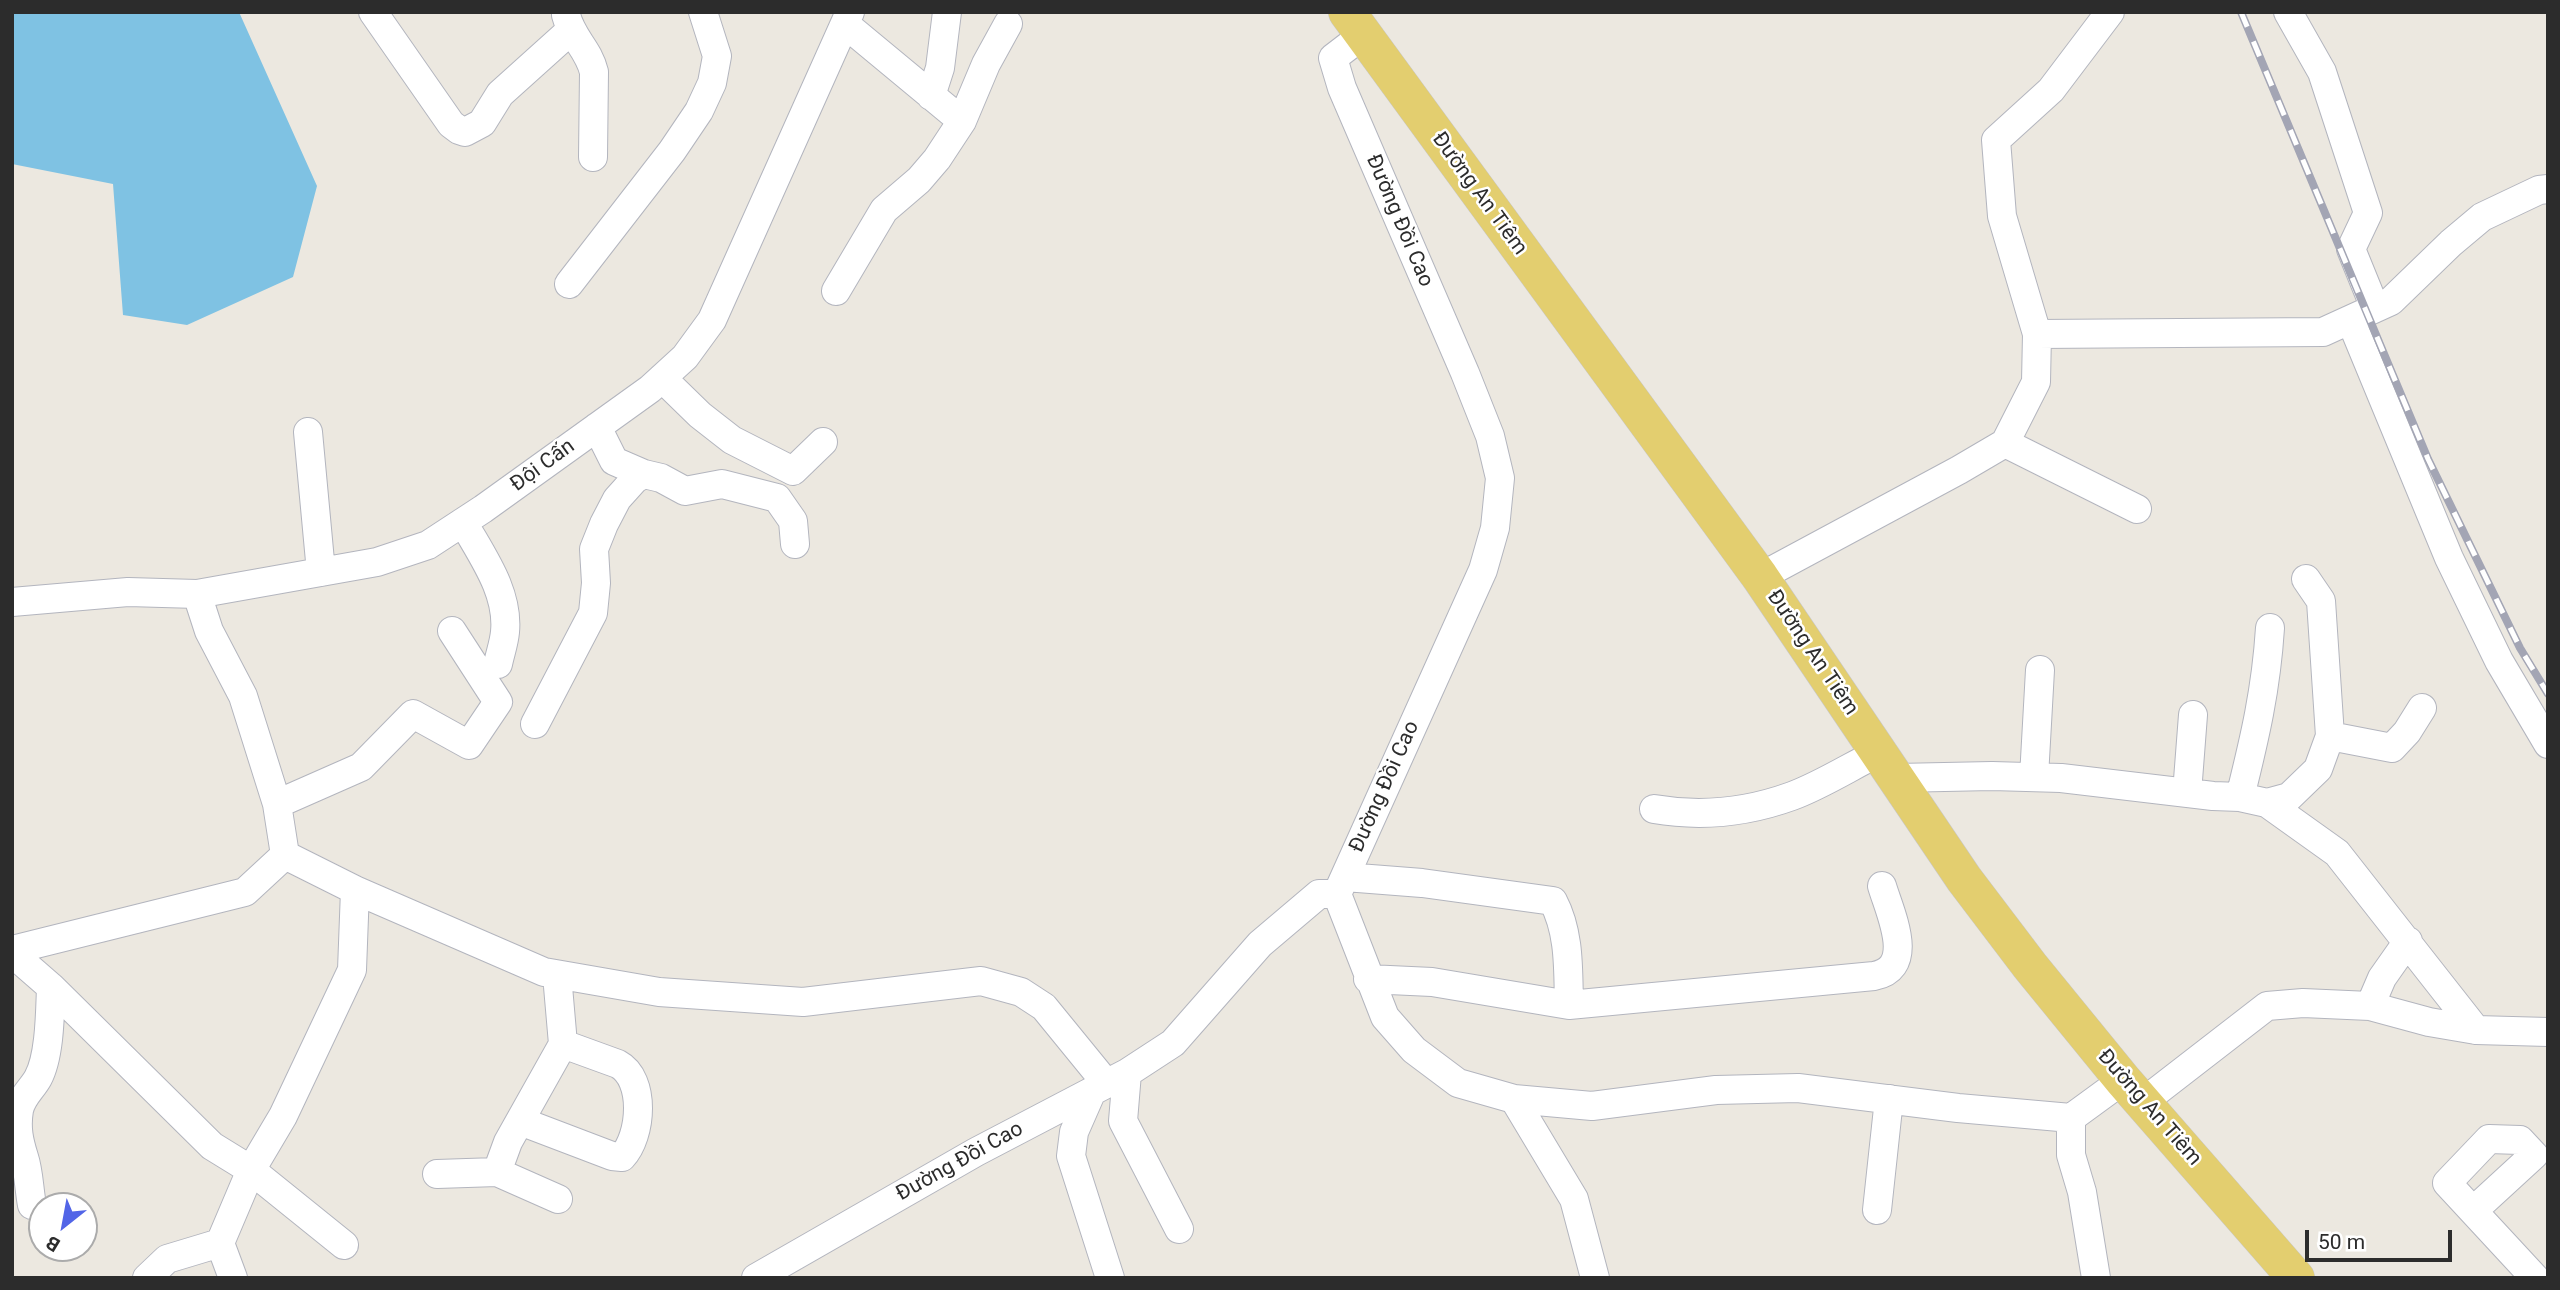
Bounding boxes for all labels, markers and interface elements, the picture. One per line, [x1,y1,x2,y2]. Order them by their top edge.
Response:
street label: Đường An Tiêm [1426,128,1532,260]
street label: Đường Đồi Cao [1360,151,1438,291]
street label: Đội Cấn [506,434,580,498]
street label: Đường An Tiêm [1761,586,1863,720]
street label: Đường Đồi Cao [1345,717,1425,857]
street label: Đường An Tiêm [2092,1045,2206,1171]
street label: Đường Đồi Cao [892,1117,1028,1207]
north arrow [28,1192,98,1262]
scale bar [2308,1216,2455,1260]
text: 50 m [2318,1230,2365,1254]
text: B [42,1231,64,1257]

